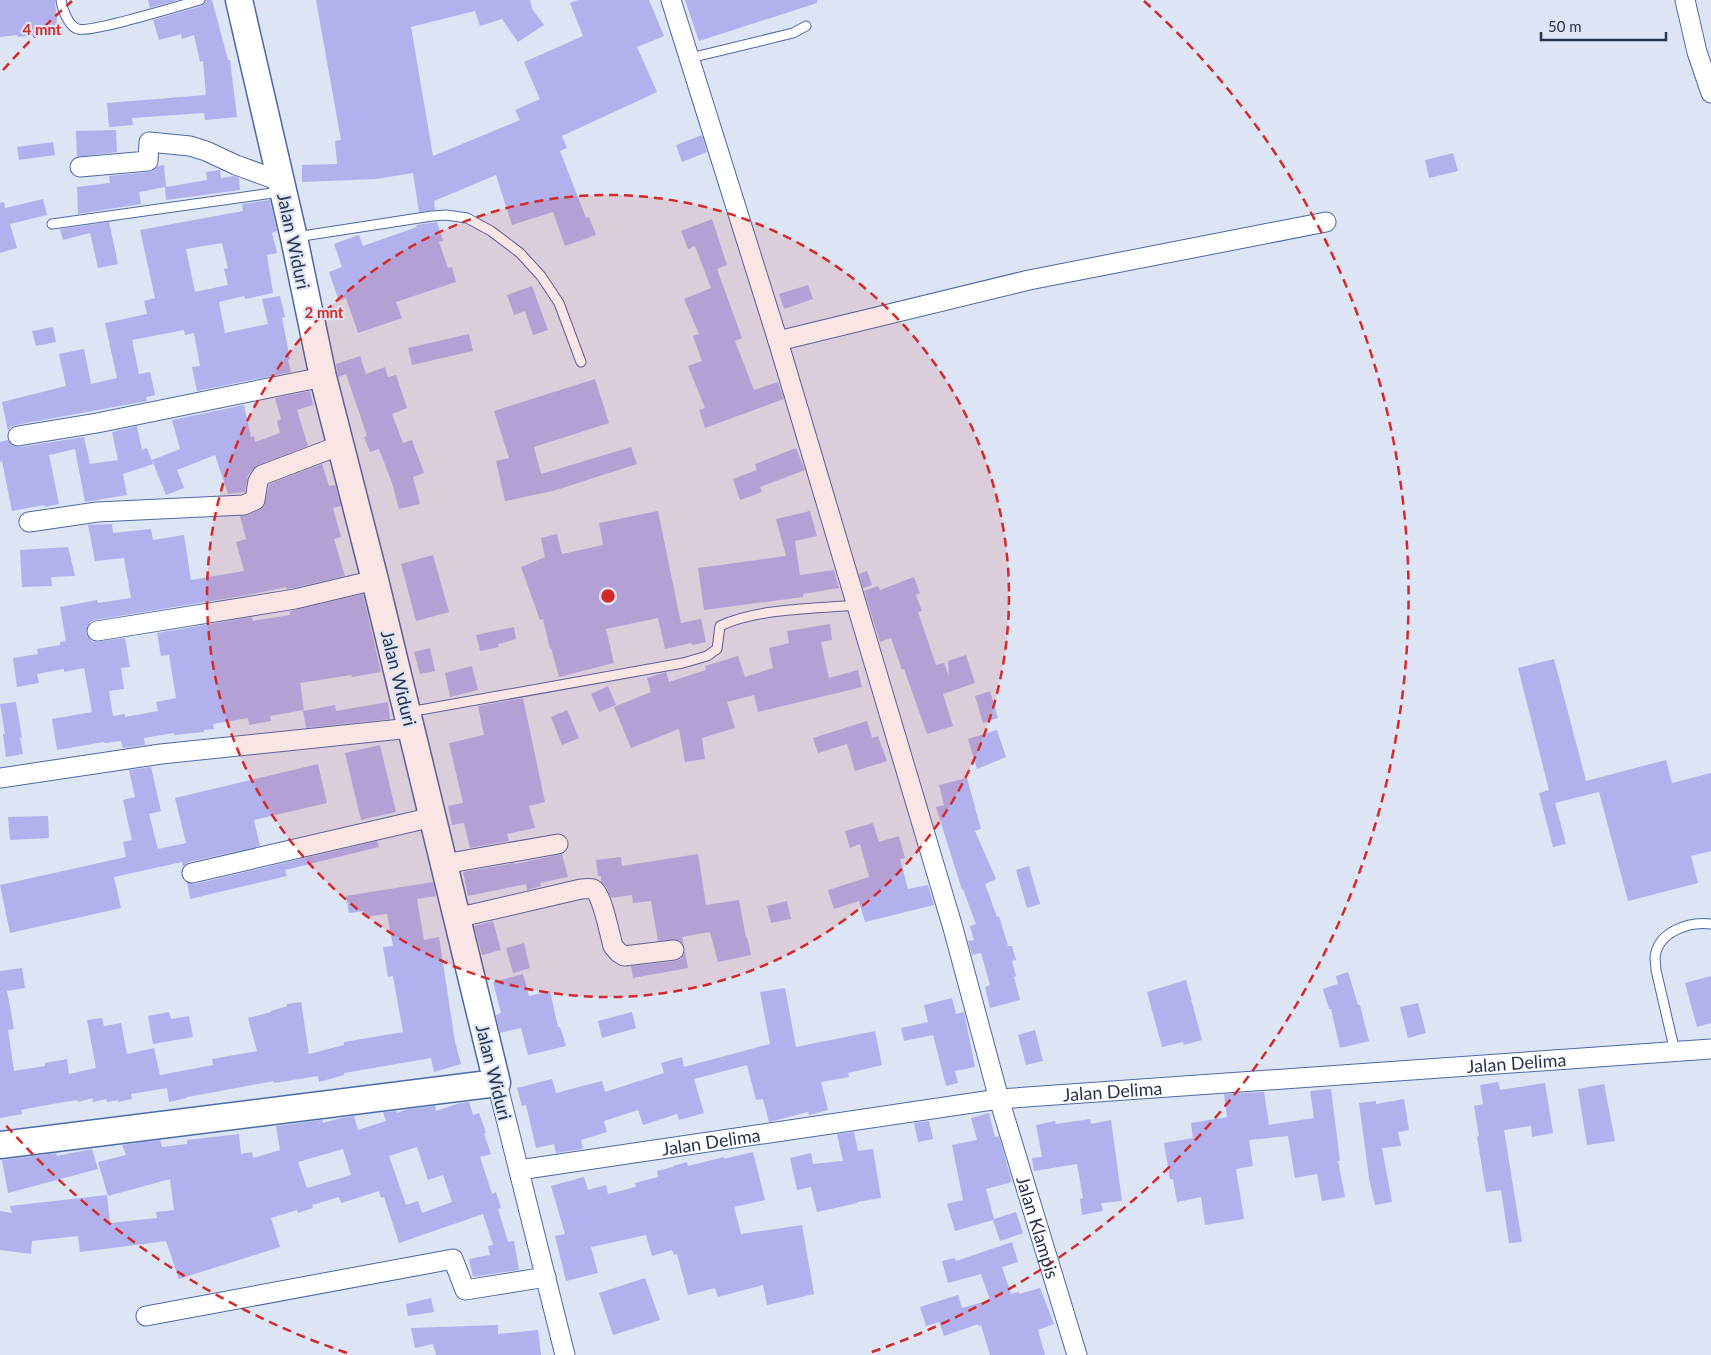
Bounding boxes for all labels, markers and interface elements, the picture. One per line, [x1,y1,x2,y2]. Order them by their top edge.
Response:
scale bar [1541,10,1666,42]
text: 50 m [1548,17,1582,35]
text: 4 mnt [23,20,62,38]
street label: Jalan Widuri [273,191,315,291]
text: 2 mnt [305,303,344,321]
centre of rings [599,587,617,605]
street label: Jalan Widuri [377,628,421,728]
street label: Jalan Widuri [472,1022,516,1122]
street label: Jalan Delima [1466,1048,1567,1077]
street label: Jalan Delima [1062,1077,1163,1105]
street label: Jalan Delima [660,1123,762,1160]
street label: Jalan Klampis [1012,1173,1064,1281]

